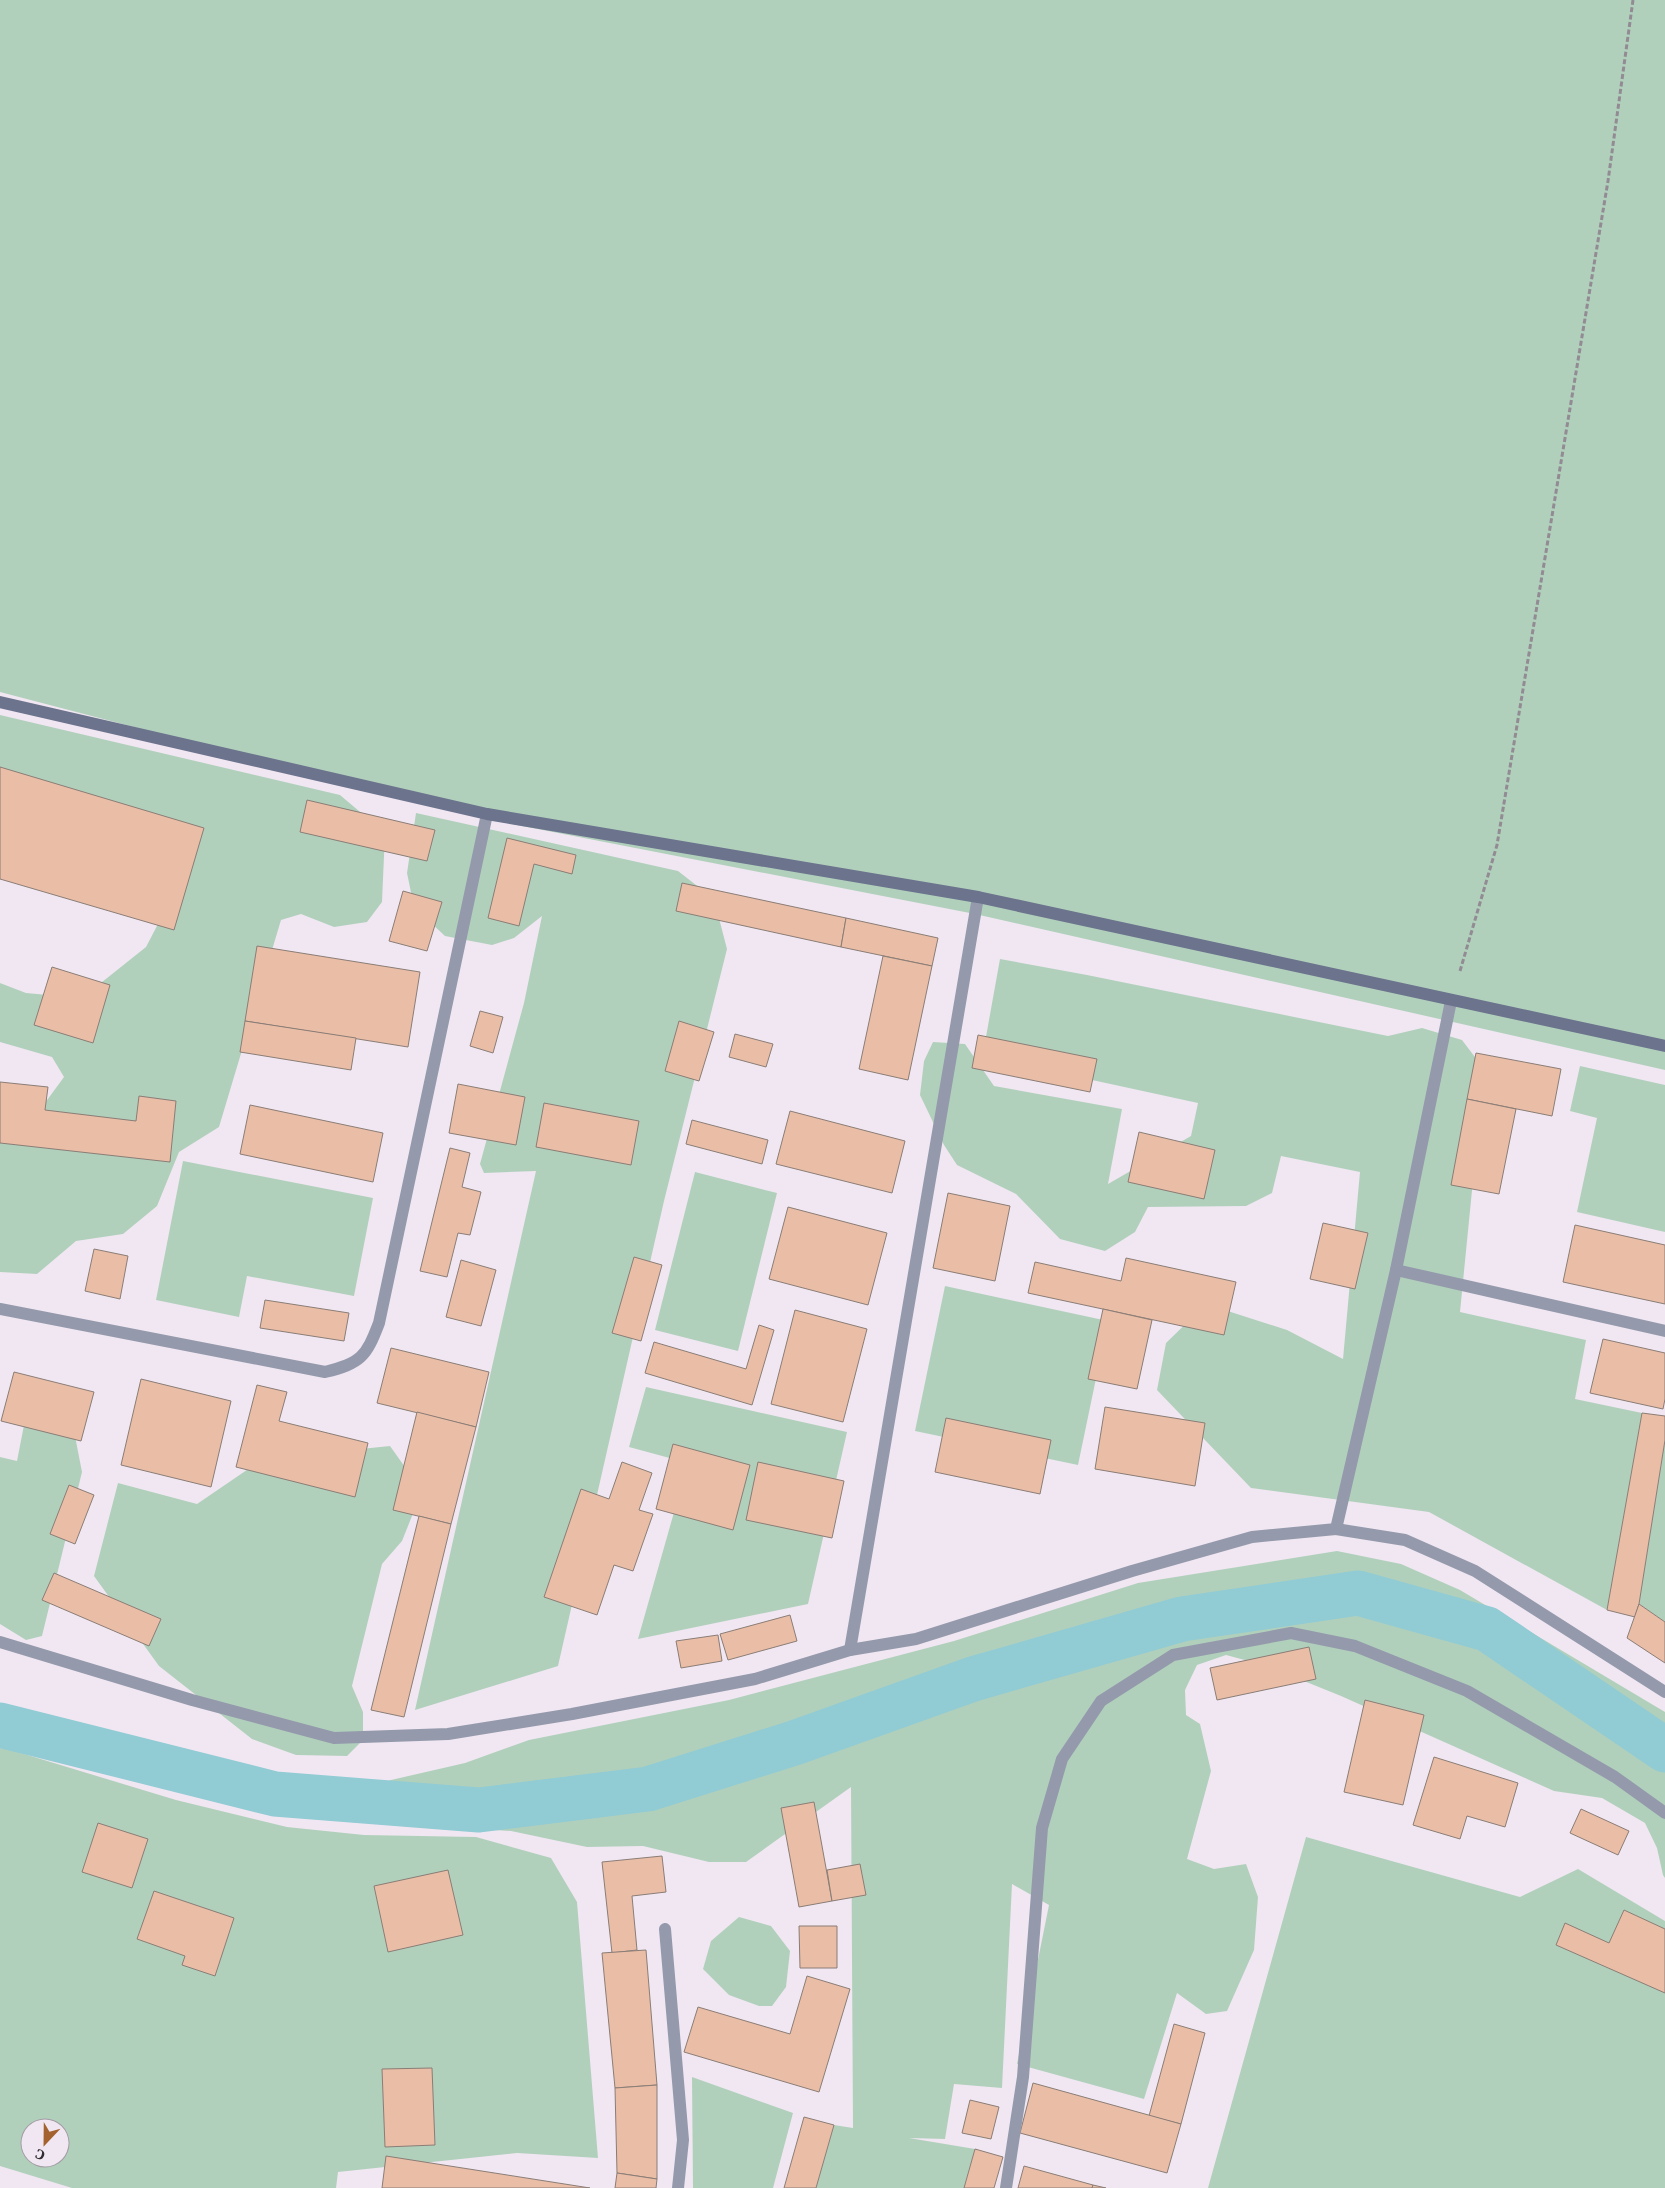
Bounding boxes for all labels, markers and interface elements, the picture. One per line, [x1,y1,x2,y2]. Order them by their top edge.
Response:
north arrow [20,2118,70,2168]
text: С [32,2144,48,2166]

